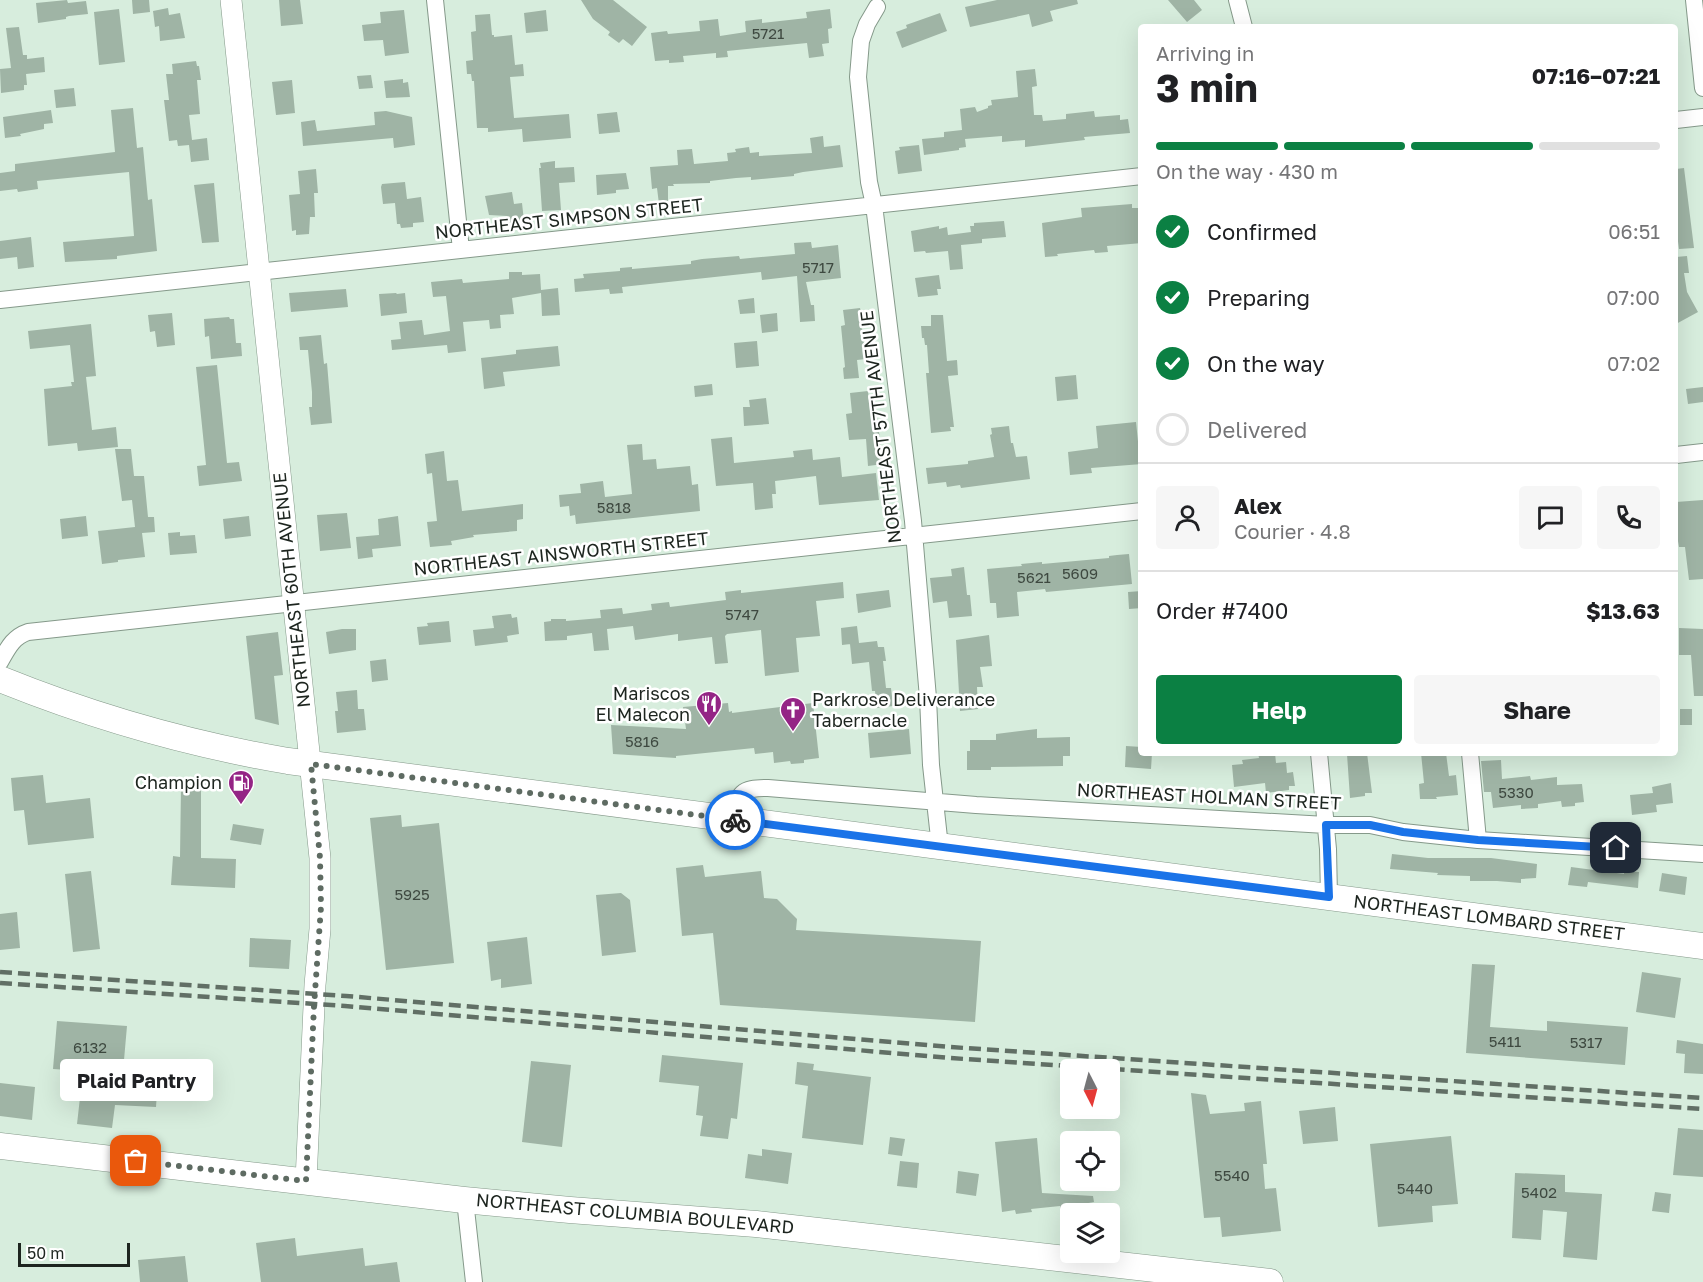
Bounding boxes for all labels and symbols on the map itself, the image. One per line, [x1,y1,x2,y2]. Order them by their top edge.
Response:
house number: 5721 [752,24,784,42]
street label: NORTHEAST SIMPSON STREET [434,193,704,243]
house number: 5717 [802,258,834,276]
street label: NORTHEAST 57TH AVENUE [855,309,905,545]
street label: NORTHEAST 60TH AVENUE [268,471,314,709]
house number: 5818 [597,498,631,516]
street label: NORTHEAST AINSWORTH STREET [412,527,709,579]
house number: 5609 [1062,564,1098,582]
house number: 5621 [1017,568,1051,586]
house number: 5747 [725,605,759,623]
place label: Mariscos El Malecon [595,682,690,725]
place label: Parkrose Deliverance Tabernacle [812,688,995,731]
restaurant icon: Mariscos El Malecon [694,689,724,727]
church icon: Parkrose Deliverance Tabernacle [778,695,808,733]
house number: 5816 [625,732,659,750]
fuel station icon: Champion [226,768,256,806]
place label: Champion [135,771,222,793]
street label: NORTHEAST HOLMAN STREET [1076,778,1342,814]
house number: 5330 [1498,783,1534,801]
courier [705,790,765,850]
pin [1590,822,1641,873]
house number: 5925 [394,885,430,903]
street label: NORTHEAST LOMBARD STREET [1352,889,1626,945]
house number: 5411 [1489,1032,1521,1050]
house number: 5317 [1570,1033,1602,1051]
house number: 6132 [73,1038,107,1056]
callout: Plaid Pantry [60,1059,213,1101]
north arrow [1060,1059,1120,1119]
pin [110,1135,161,1186]
house number: 5540 [1214,1166,1250,1184]
house number: 5440 [1397,1179,1433,1197]
house number: 5402 [1521,1183,1557,1201]
street label: NORTHEAST COLUMBIA BOULEVARD [475,1188,795,1238]
scale bar [18,1240,130,1268]

